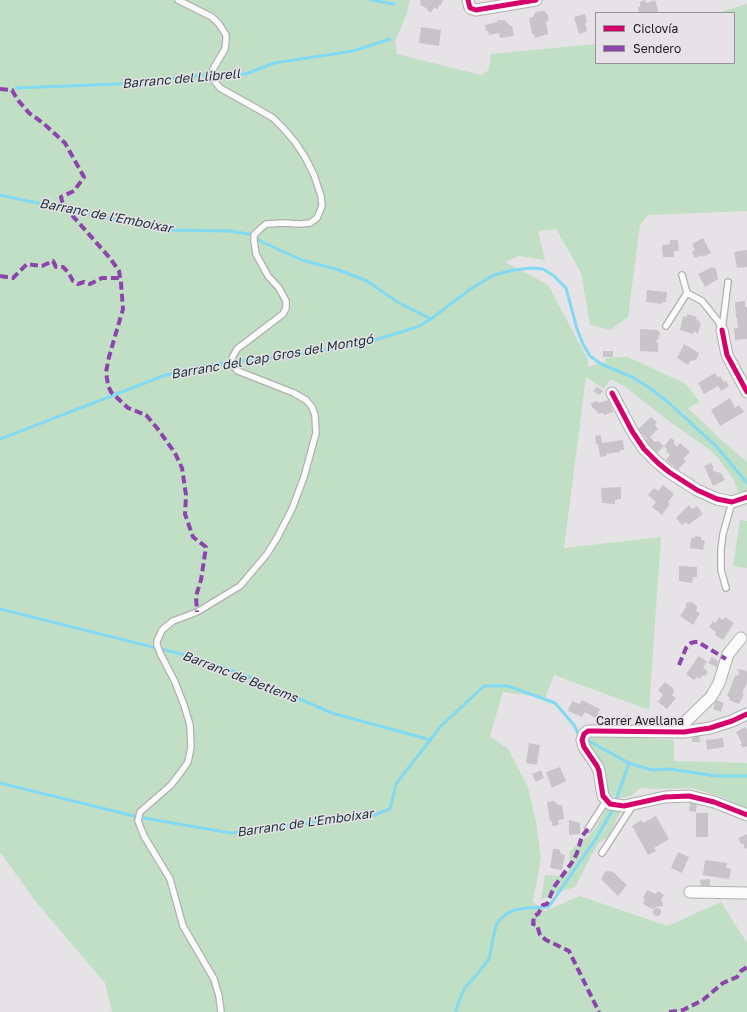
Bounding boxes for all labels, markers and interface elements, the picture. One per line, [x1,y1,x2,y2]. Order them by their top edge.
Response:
legend [595,12,735,64]
text: Ciclovía [633,21,678,36]
text: Sendero [633,41,681,56]
water label: Barranc del Llibrell [121,66,241,92]
water label: Barranc de l'Emboixar [38,195,174,237]
water label: Barranc del Cap Gros del Montgó [170,332,374,382]
water label: Barranc de Betlems [180,648,300,706]
street label: Carrer Avellana [596,714,684,728]
water label: Barranc de L'Emboixar [236,806,374,840]

